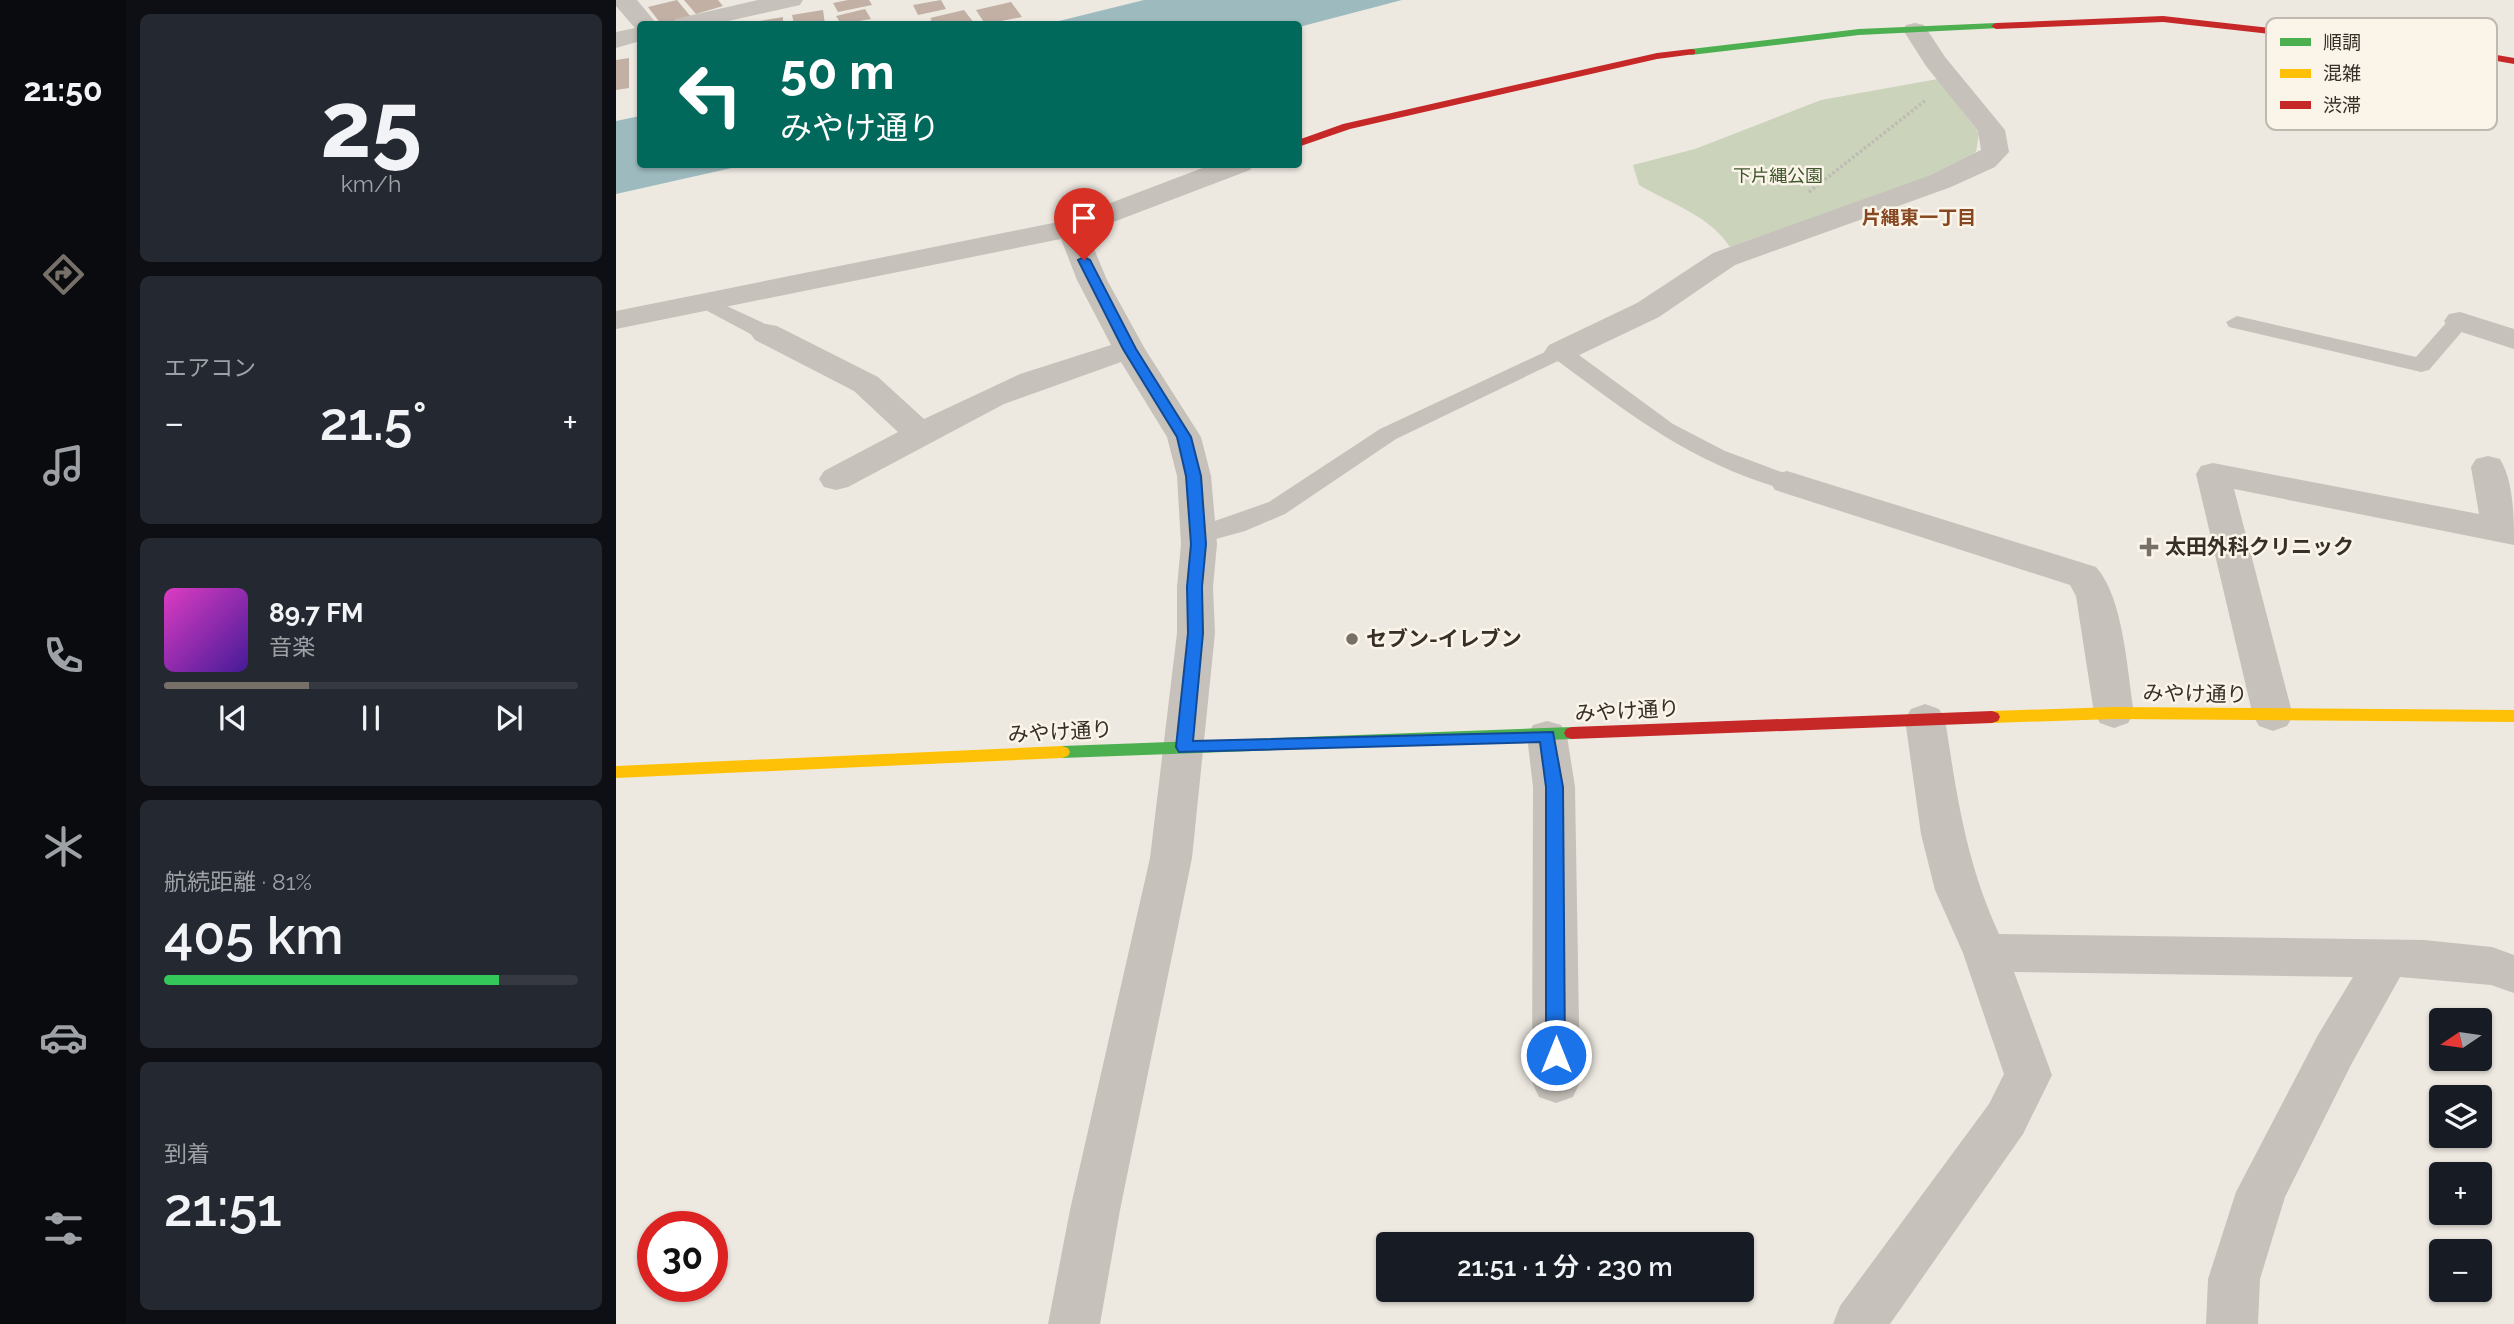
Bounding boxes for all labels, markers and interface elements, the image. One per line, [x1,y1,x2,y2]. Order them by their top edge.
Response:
legend [2266,18,2497,130]
text: 順調 [2323,31,2361,53]
text: 50 m [780,43,895,100]
icon: left [665,49,756,140]
text: 混雑 [2323,62,2361,84]
text: 21:50 [23,71,103,108]
text: 25 [320,71,422,178]
text: 渋滞 [2323,94,2361,116]
text: みやけ通り [780,109,940,146]
park label: 下片縄公園 [1733,165,1823,186]
text: km/h [341,170,401,197]
pin [1054,188,1114,260]
icon: arrive [1065,199,1103,237]
district label: 片縄東一丁目 [1862,206,1976,228]
icon: directions [39,250,88,299]
text: エアコン [164,354,256,381]
text: 21.5° [320,391,427,452]
text: − [164,400,184,445]
text: + [562,400,578,445]
icon: music [39,441,88,490]
place label: 太田外科クリニック [2165,534,2354,559]
marker: 太田外科クリニック [2139,537,2159,557]
text: 89.7 FM [269,598,364,628]
place label: セブン-イレブン [1366,626,1522,651]
icon: phone [39,631,88,680]
marker: セブン-イレブン [1344,631,1360,647]
text: 音楽 [269,633,315,660]
street label: みやけ通り [2142,680,2248,707]
street label: みやけ通り [1574,695,1680,726]
icon: previous [214,699,252,737]
icon: pause [352,699,390,737]
icon: next [490,699,528,737]
street label: みやけ通り [1007,716,1113,747]
icon: climate [39,822,88,871]
text: 航続距離 · 81% [164,868,312,895]
text: 405 km [164,905,343,966]
north arrow [2429,1008,2492,1071]
map controls [2429,1008,2492,1302]
icon: car [39,1013,88,1062]
position arrow [1519,1018,1593,1092]
button: layers [2429,1085,2492,1148]
text: 到着 [164,1140,210,1167]
button: + [2429,1162,2492,1225]
text: 21:51 [164,1177,282,1238]
icon: filters [39,1204,88,1253]
speed limit sign: 30 [637,1211,728,1302]
button: − [2429,1239,2492,1302]
text: 21:51 · 1 分 · 230 m [1457,1252,1673,1282]

